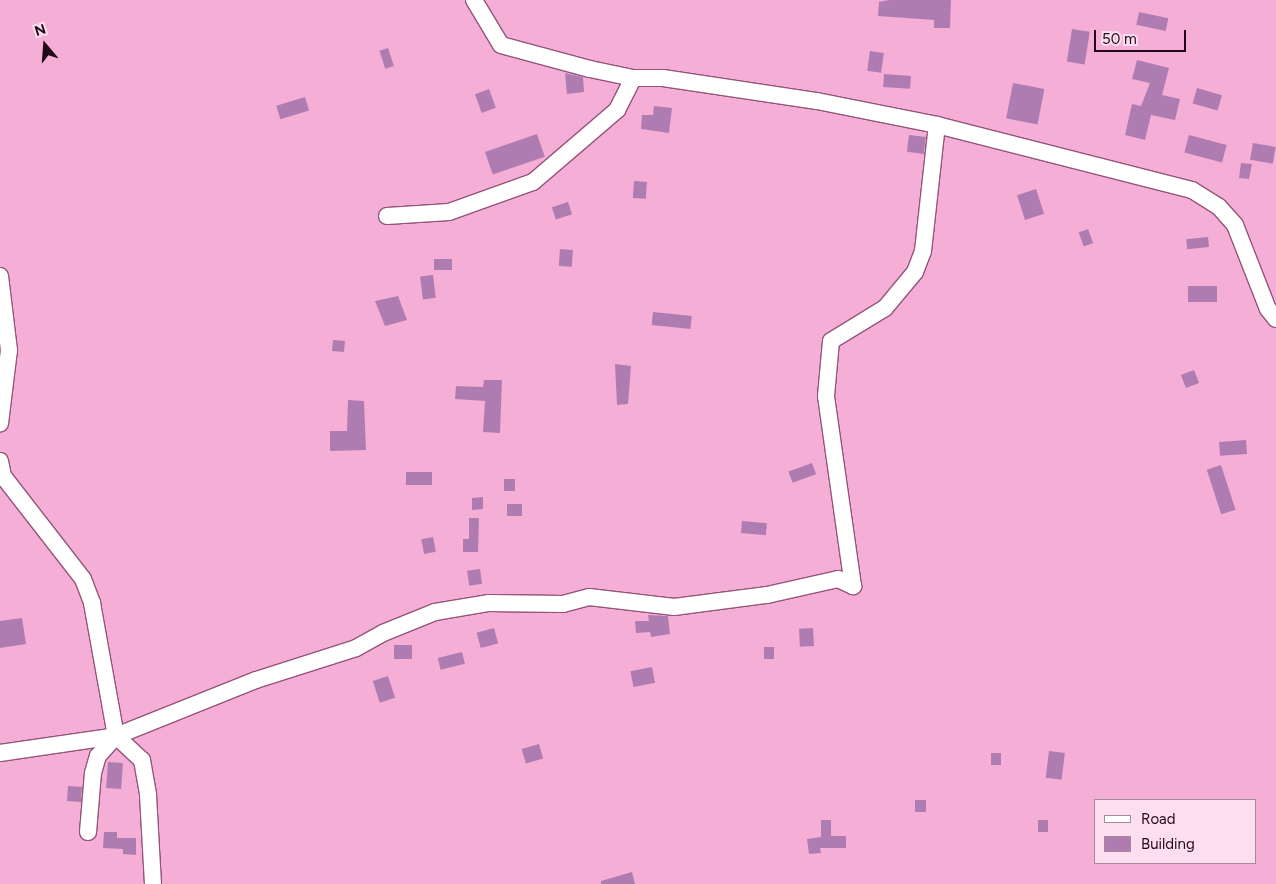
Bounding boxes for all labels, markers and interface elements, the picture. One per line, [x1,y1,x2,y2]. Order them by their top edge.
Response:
north arrow [20,20,70,70]
scale bar [1096,20,1188,52]
text: N [32,21,48,40]
text: 50 m [1102,30,1137,48]
legend [1094,799,1256,864]
text: Road [1141,810,1176,828]
text: Building [1141,835,1195,853]

